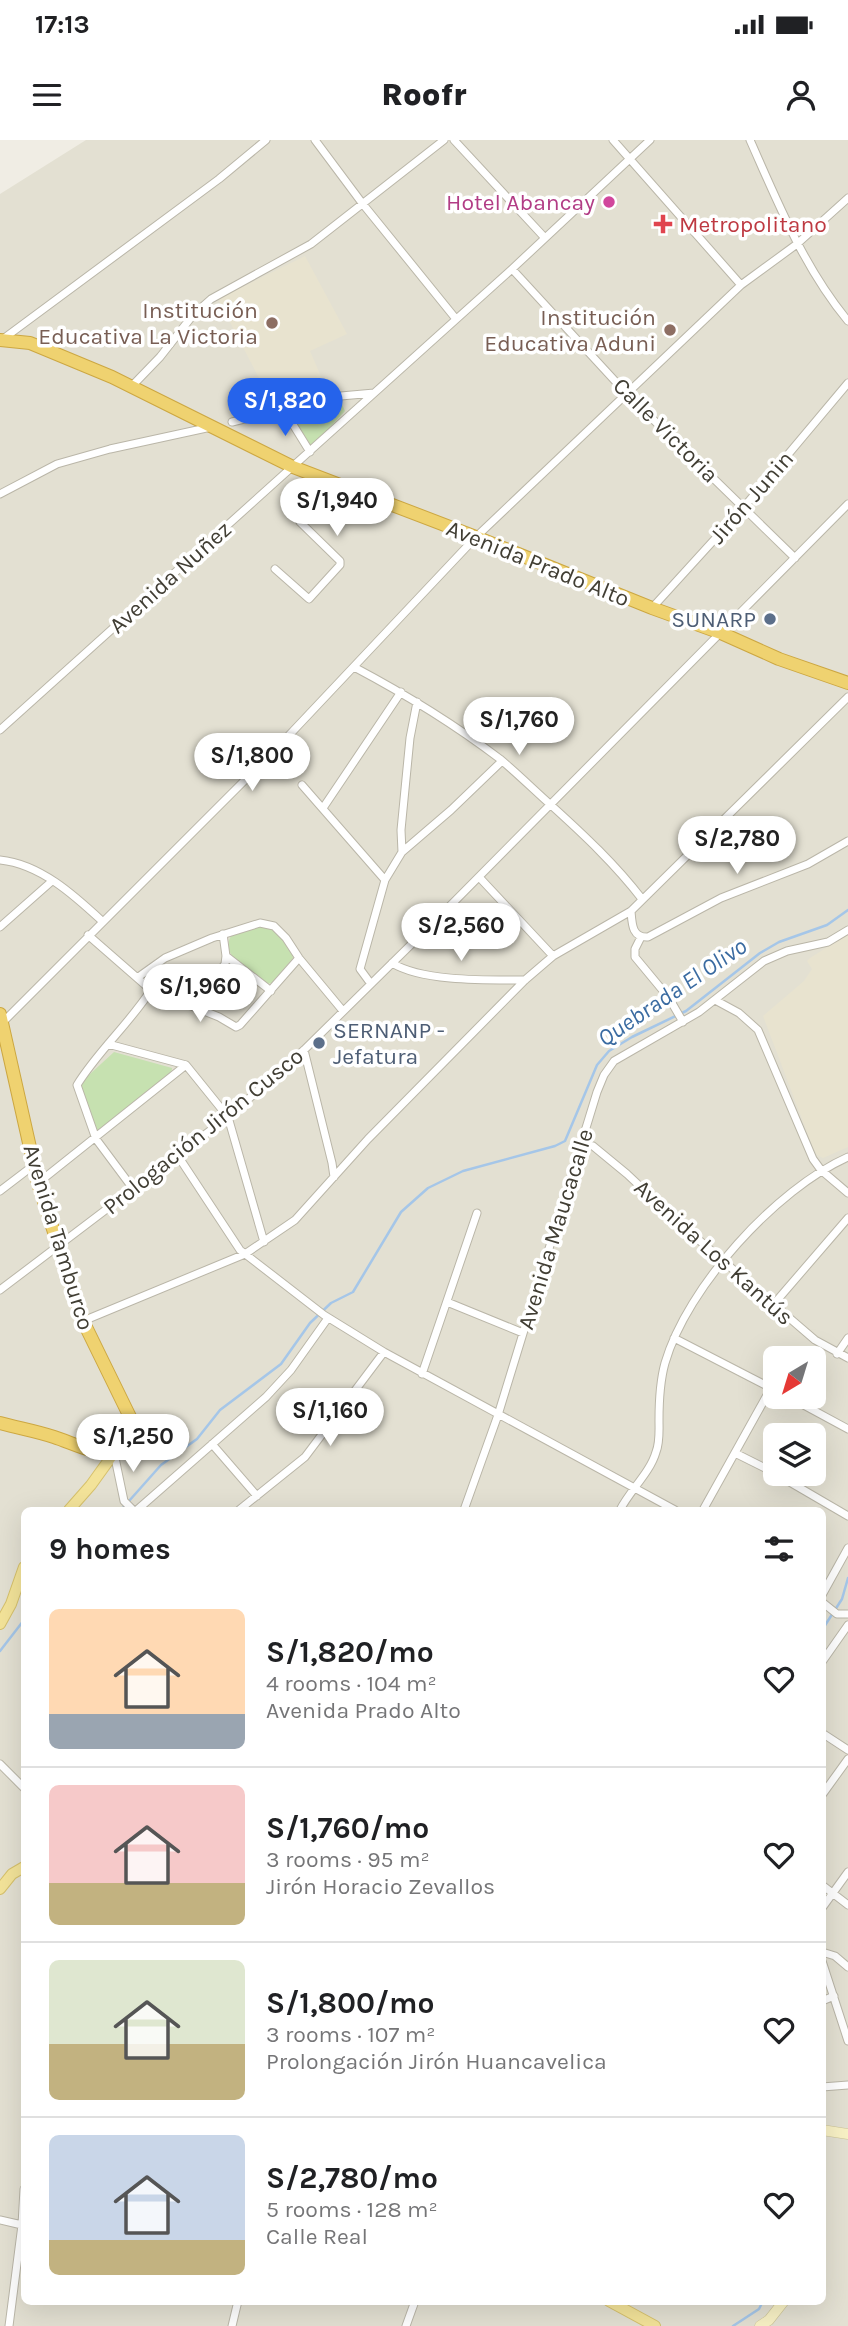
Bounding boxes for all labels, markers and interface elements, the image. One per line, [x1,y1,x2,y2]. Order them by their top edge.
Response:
text: 17:13 [35,9,90,40]
icon: menu [28,76,66,114]
text: Roofr [381,76,467,113]
icon: person [782,76,820,114]
place label: Hotel Abancay [446,189,595,216]
marker: Hotel Abancay [601,194,617,210]
place label: Metropolitano [679,211,827,238]
marker: Metropolitano [653,214,673,234]
place label: Institución Educativa La Victoria [38,297,258,350]
place label: Institución Educativa Aduni [484,304,656,357]
marker: Institución Educativa La Victoria [264,315,280,331]
marker: Institución Educativa Aduni [662,322,678,338]
street label: Calle Victoria [607,372,724,489]
pin: S/1,820 [220,378,350,438]
text: S/1,820 [244,387,326,414]
street label: Jirón Junin [704,445,799,549]
pin: S/1,940 [272,478,402,538]
text: S/1,940 [296,487,378,514]
street label: Avenida Prado Alto [442,514,633,612]
street label: Avenida Nuñez [104,516,237,639]
place label: SUNARP [671,606,756,633]
marker: SUNARP [762,611,778,627]
pin: S/1,760 [454,698,584,757]
text: S/1,760 [479,706,559,733]
pin: S/1,800 [187,734,317,793]
text: S/1,800 [210,742,294,769]
pin: S/2,780 [672,816,802,876]
text: S/2,780 [694,825,780,852]
pin: S/2,560 [396,904,526,963]
text: S/2,560 [417,912,505,939]
water label: Quebrada El Olivo [592,932,752,1052]
pin: S/1,960 [135,964,265,1024]
text: S/1,960 [159,973,241,1000]
place label: SERNANP - Jefatura [333,1017,445,1070]
marker: SERNANP - Jefatura [311,1035,327,1051]
street label: Prologación Jirón Cusco [98,1042,309,1220]
street label: Avenida Maucacalle [512,1126,599,1333]
street label: Avenida Tamburco [17,1141,100,1333]
street label: Avenida Los Kantús [629,1174,799,1331]
north arrow [763,1346,826,1409]
map controls [763,1346,826,1486]
pin: S/1,160 [265,1388,395,1448]
text: S/1,160 [292,1397,368,1424]
pin: S/1,250 [68,1414,198,1474]
text: S/1,250 [92,1423,174,1450]
button: layers [763,1423,826,1486]
icon: filters [760,1530,798,1568]
text: 9 homes [49,1531,171,1567]
text: S/1,820/mo [266,1634,434,1670]
icon: home [105,1637,189,1721]
icon: heart [760,1660,798,1698]
text: 4 rooms · 104 m² [266,1670,437,1697]
text: Avenida Prado Alto [266,1697,461,1724]
text: S/1,760/mo [266,1810,429,1846]
icon: home [105,1813,189,1897]
icon: heart [760,1836,798,1874]
text: 3 rooms · 95 m² [266,1846,430,1873]
text: Jirón Horacio Zevallos [266,1873,495,1900]
text: S/1,800/mo [266,1985,435,2021]
icon: home [105,1988,189,2072]
icon: heart [760,2011,798,2049]
text: 3 rooms · 107 m² [266,2021,435,2048]
text: Prolongación Jirón Huancavelica [266,2048,607,2075]
text: S/2,780/mo [266,2160,438,2196]
icon: home [105,2163,189,2247]
icon: heart [760,2186,798,2224]
text: 5 rooms · 128 m² [266,2196,438,2223]
text: Calle Real [266,2223,368,2250]

